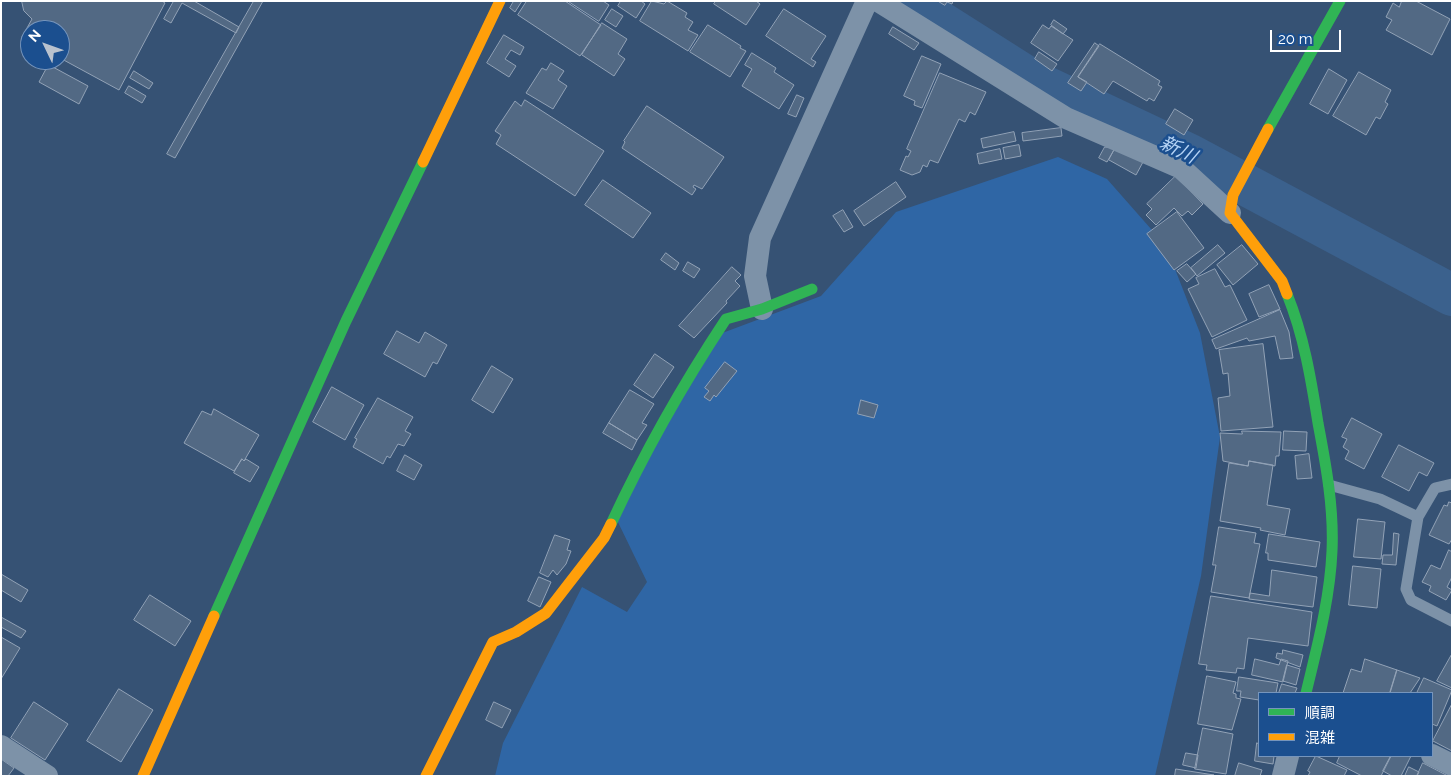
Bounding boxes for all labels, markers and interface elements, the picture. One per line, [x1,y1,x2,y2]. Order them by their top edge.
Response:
north arrow [20,20,70,70]
scale bar [1273,20,1344,52]
text: N [25,26,44,45]
text: 20 m [1278,30,1313,48]
water label: 新川 [1156,131,1200,169]
legend [1258,692,1433,757]
text: 順調 [1305,704,1335,722]
text: 混雑 [1305,729,1335,747]

